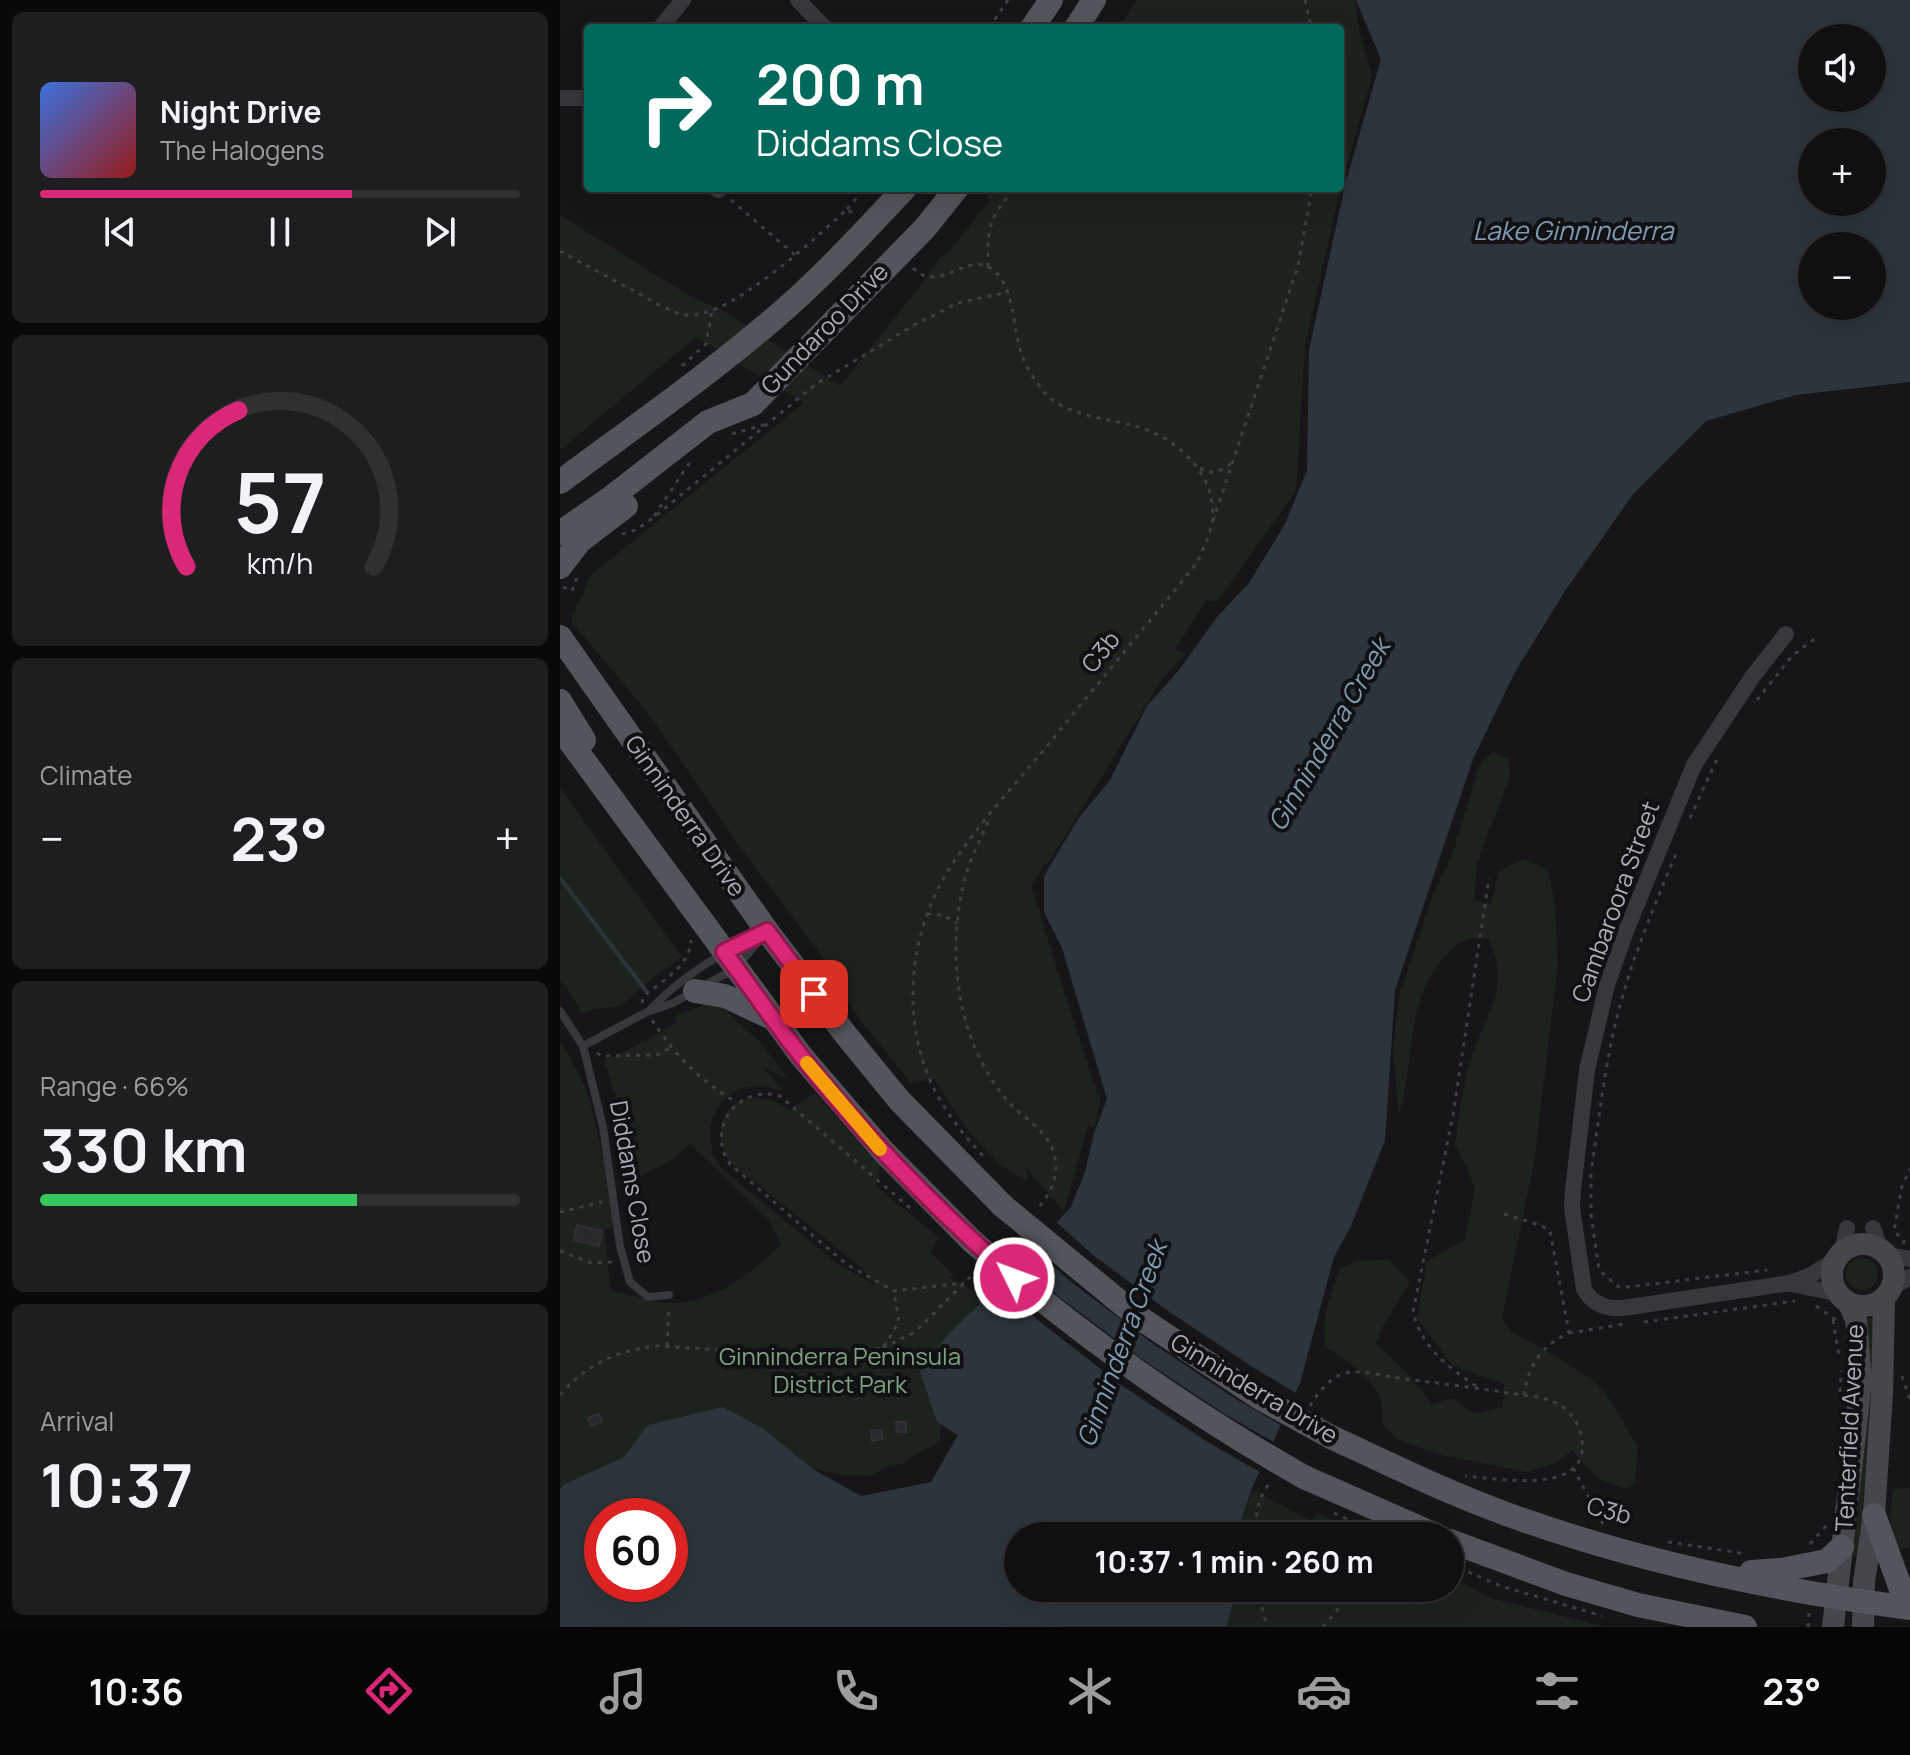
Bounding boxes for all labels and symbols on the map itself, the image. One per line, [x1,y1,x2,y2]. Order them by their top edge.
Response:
water label: Lake Ginninderra [1473,212,1675,248]
street label: Gundaroo Drive [753,255,895,401]
street label: C3b [1073,623,1127,679]
water label: Ginninderra Creek [1258,628,1400,837]
street label: Ginninderra Drive [618,728,754,902]
street label: Cambaroora Street [1563,796,1666,1007]
pin [780,960,848,1028]
street label: Diddams Close [603,1098,664,1266]
water label: Ginninderra Creek [1067,1232,1176,1451]
position arrow [972,1236,1056,1320]
street label: Tenterfield Avenue [1827,1323,1870,1532]
street label: Ginninderra Drive [1165,1325,1345,1451]
park label: Ginninderra Peninsula District Park [719,1339,961,1400]
street label: C3b [1584,1488,1635,1531]
speed limit sign: 60 [584,1498,688,1602]

